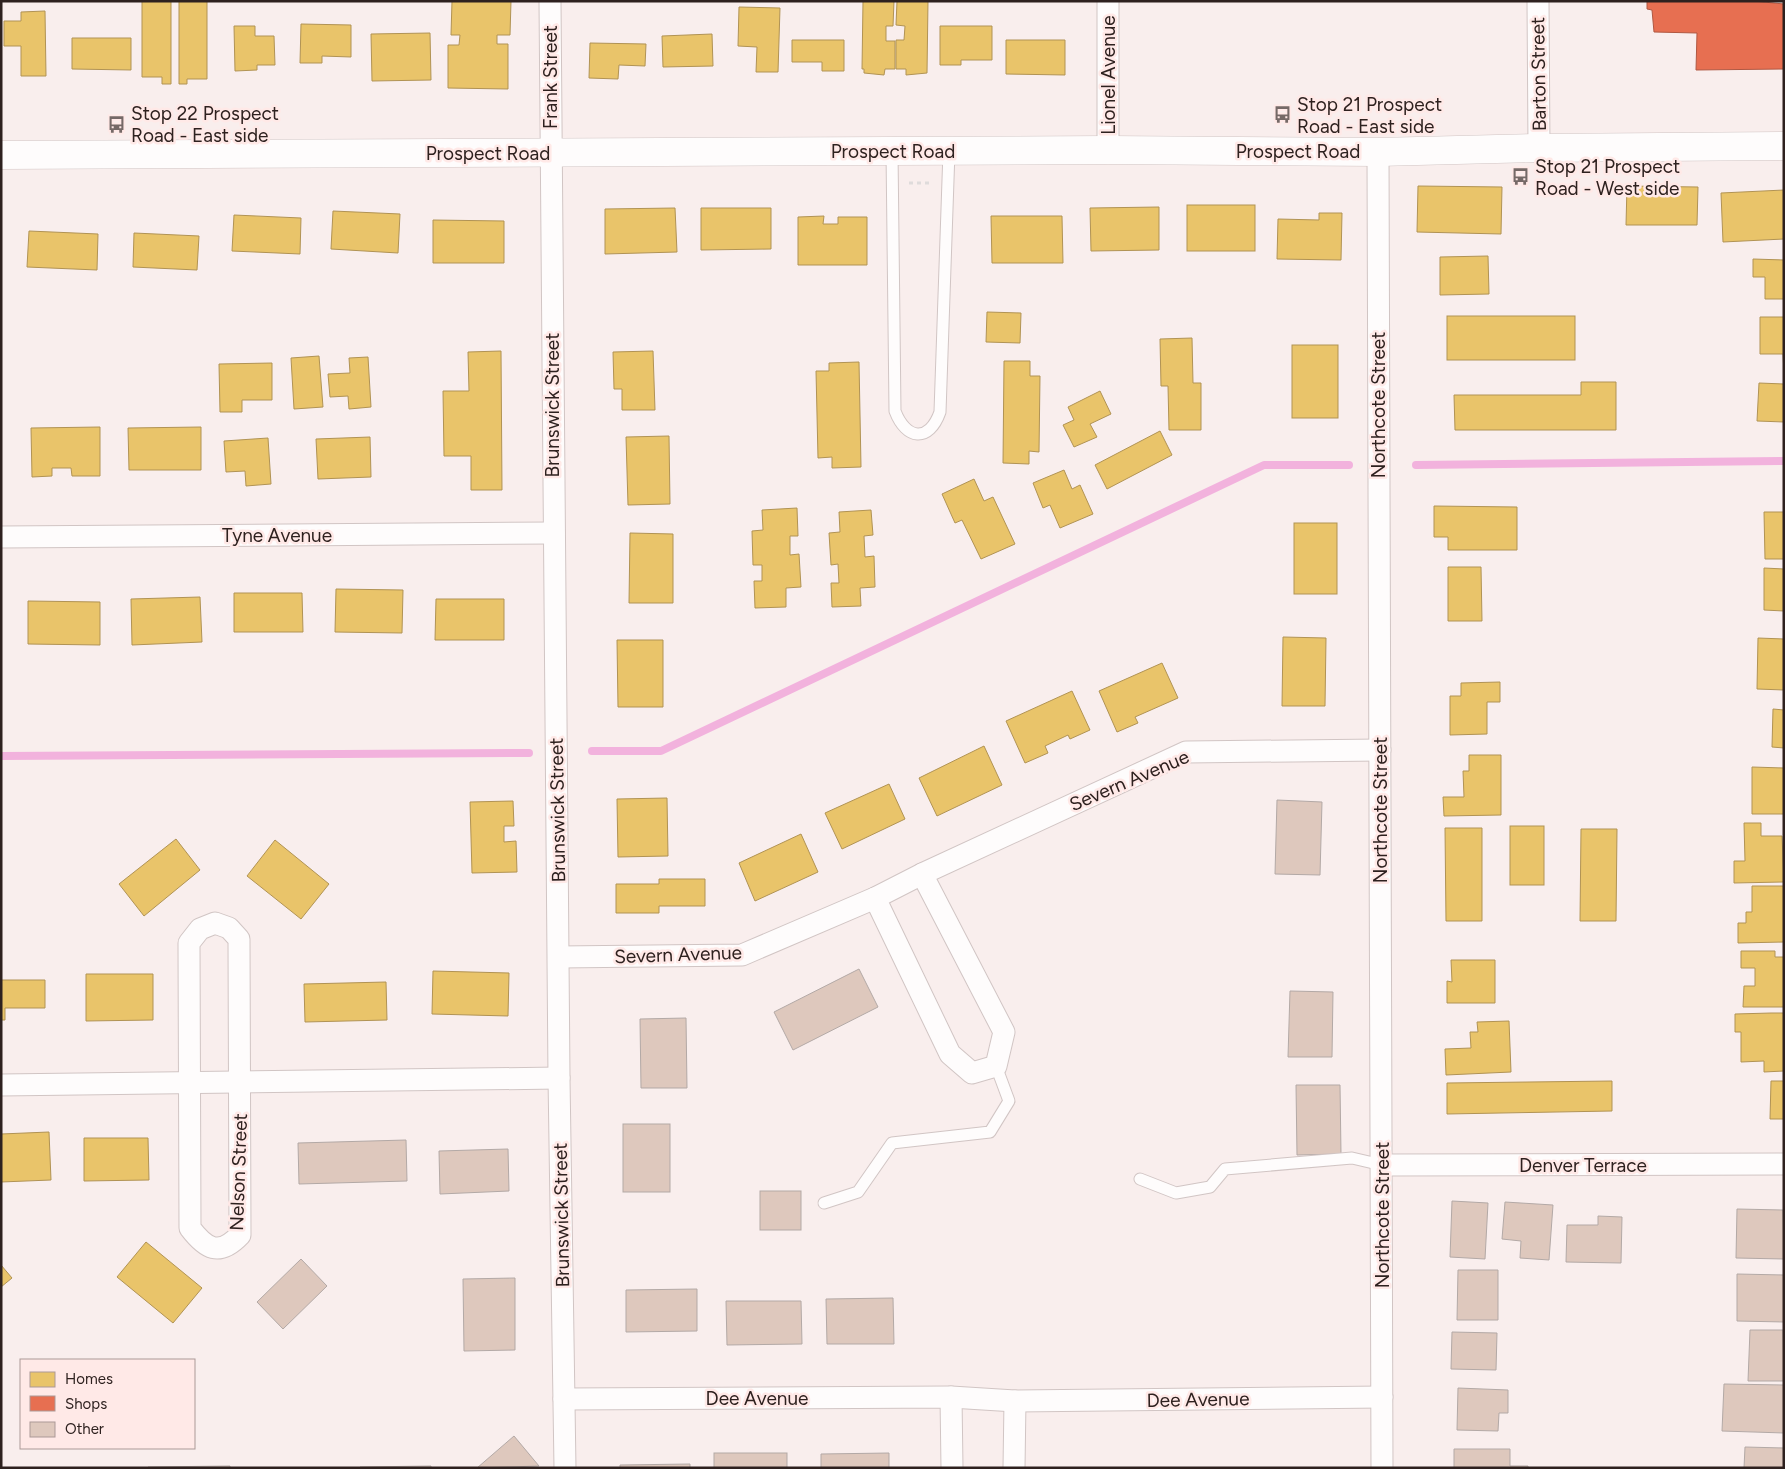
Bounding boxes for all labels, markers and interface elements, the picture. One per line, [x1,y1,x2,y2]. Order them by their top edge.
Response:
street label: Lionel Avenue [1097,15,1120,135]
street label: Barton Street [1526,17,1551,131]
street label: Frank Street [539,25,562,129]
place label: Stop 21 Prospect Road - East side [1297,93,1442,138]
place label: Stop 22 Prospect Road - East side [131,102,279,147]
bus stop icon: Stop 21 Prospect Road - East side [1273,105,1293,125]
bus stop icon: Stop 22 Prospect Road - East side [107,114,127,134]
street label: Prospect Road [831,140,955,163]
street label: Prospect Road [1236,140,1360,163]
street label: Prospect Road [426,142,550,165]
place label: Stop 21 Prospect Road - West side [1535,155,1680,200]
bus stop icon: Stop 21 Prospect Road - West side [1511,167,1531,187]
street label: Northcote Street [1367,332,1390,478]
street label: Brunswick Street [541,333,564,477]
street label: Tyne Avenue [222,524,332,547]
street label: Brunswick Street [545,737,570,883]
street label: Northcote Street [1369,737,1392,883]
street label: Severn Avenue [1066,745,1193,816]
street label: Severn Avenue [614,941,742,968]
street label: Nelson Street [225,1113,252,1231]
street label: Brunswick Street [549,1142,574,1288]
street label: Northcote Street [1371,1142,1394,1288]
street label: Denver Terrace [1519,1154,1647,1177]
legend [20,1359,195,1449]
text: Homes [65,1370,113,1388]
street label: Dee Avenue [706,1387,808,1410]
street label: Dee Avenue [1146,1387,1250,1412]
text: Shops [65,1395,107,1413]
text: Other [65,1420,104,1438]

